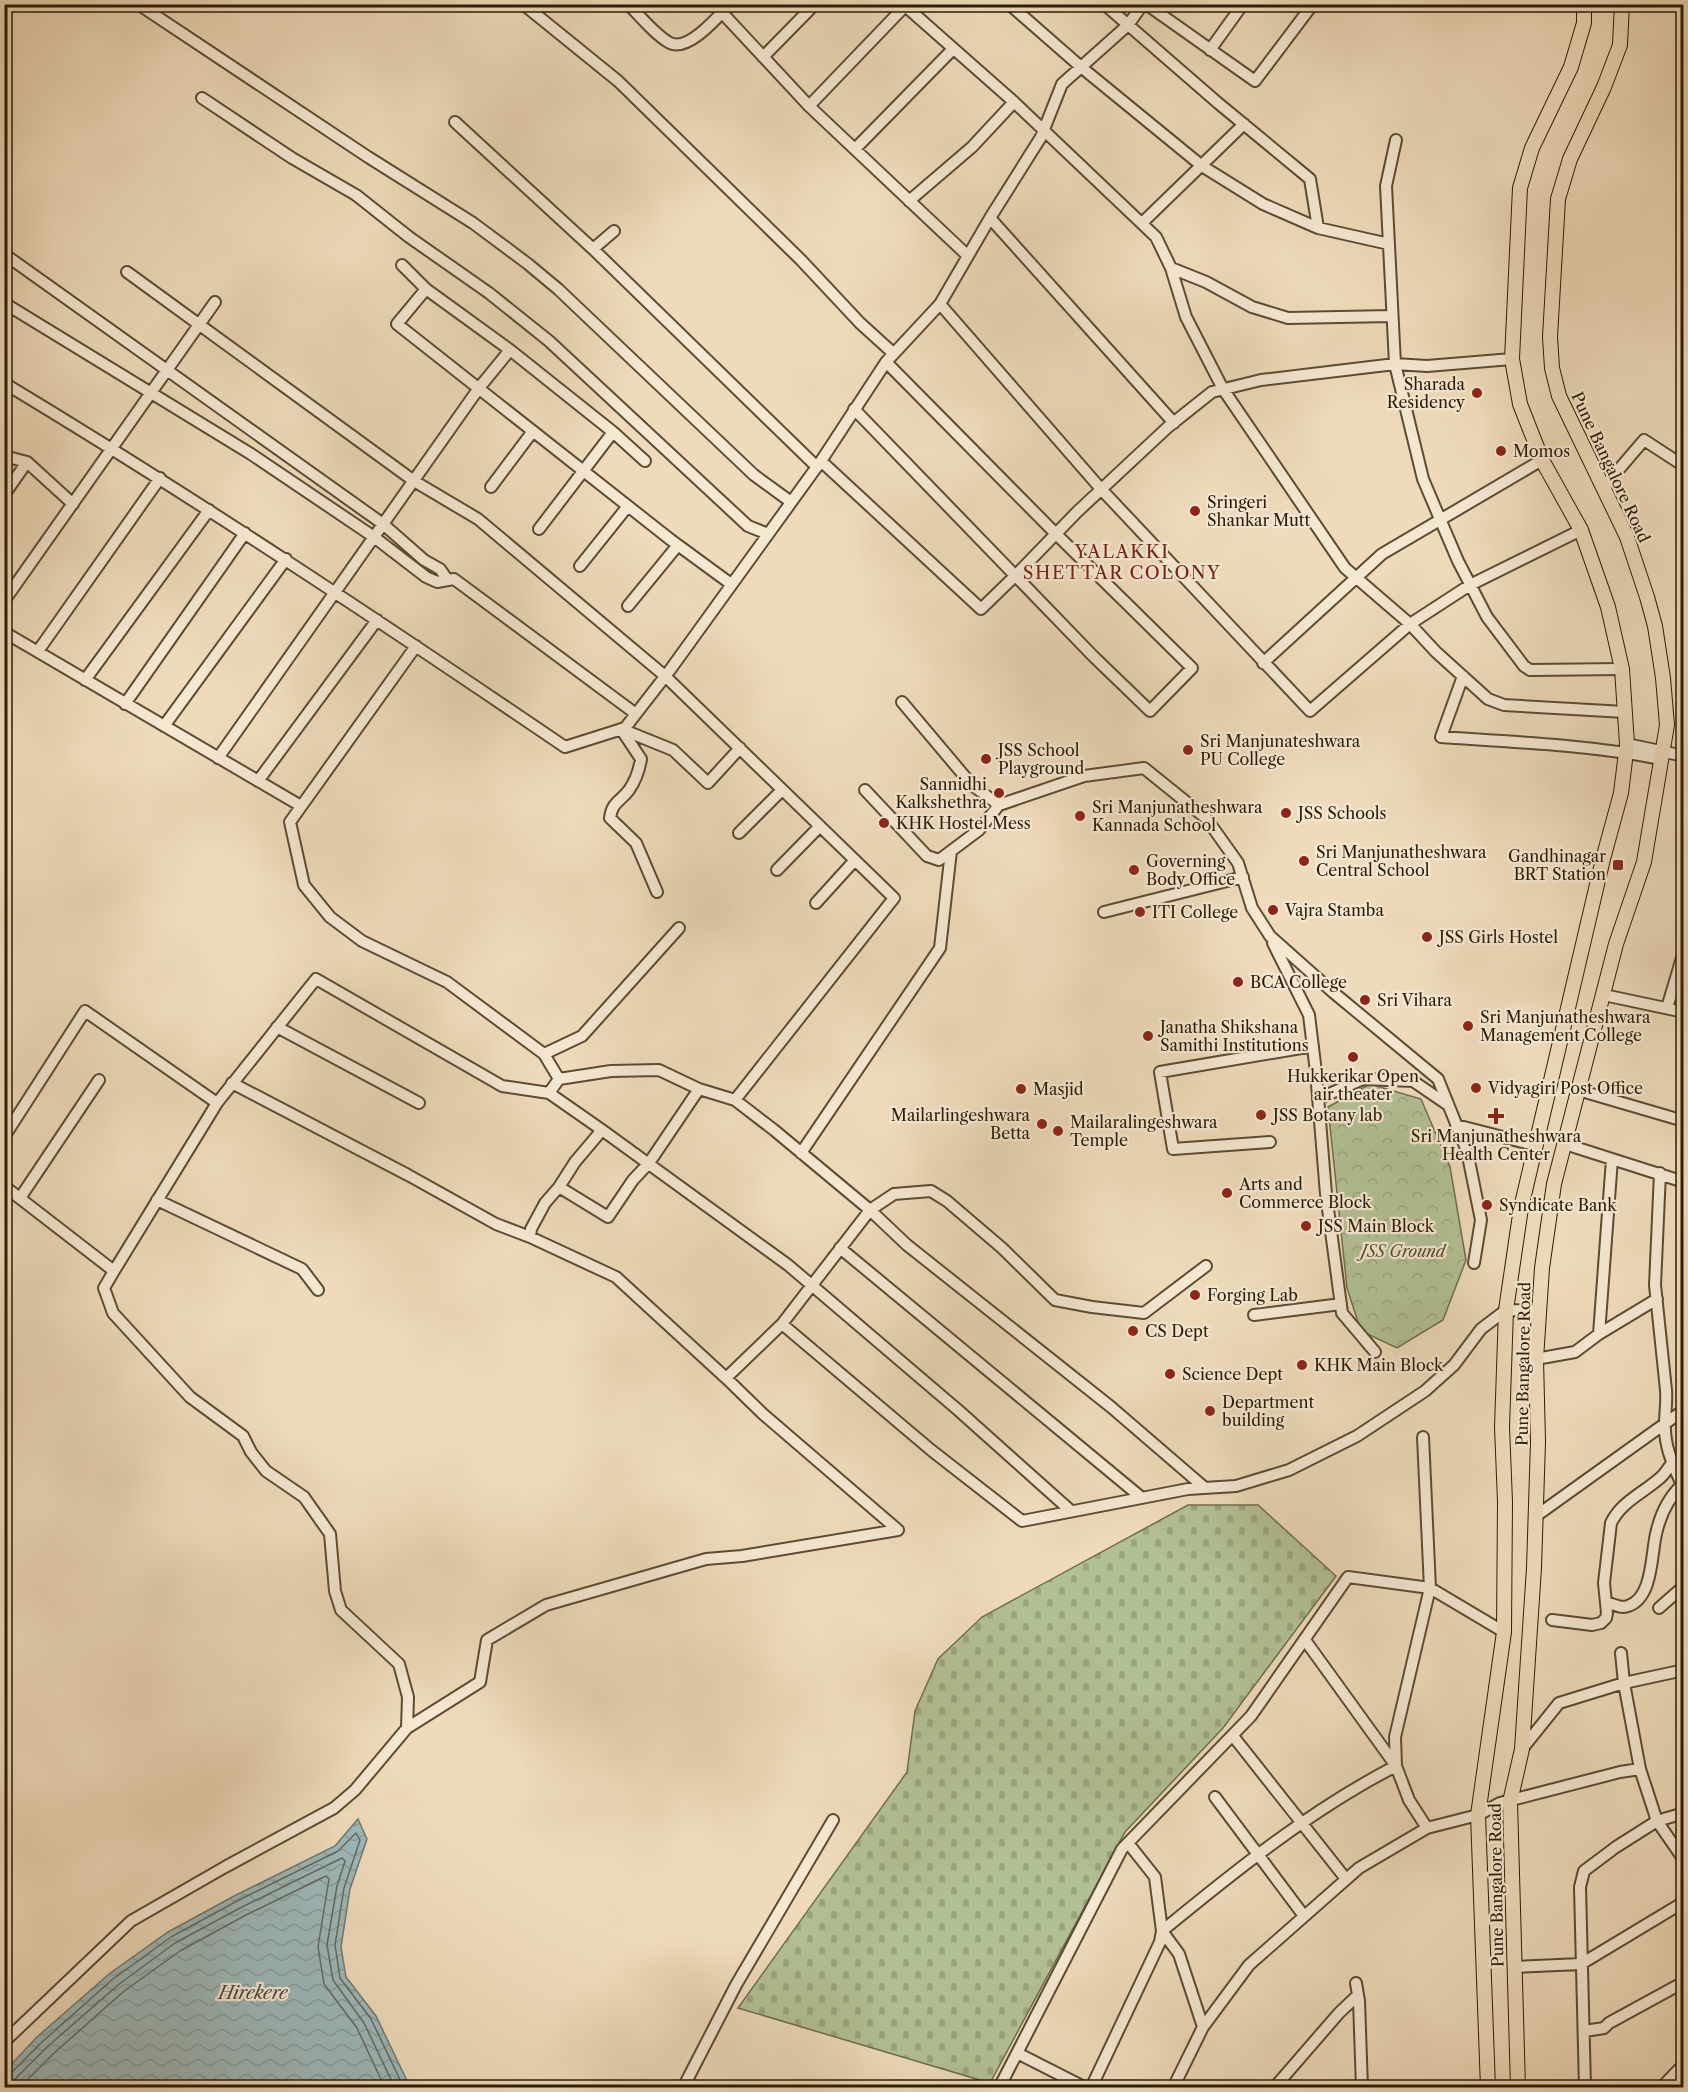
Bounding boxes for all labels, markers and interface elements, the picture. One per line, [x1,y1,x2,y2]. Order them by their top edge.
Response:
place label: Sharada Residency [1387,374,1466,412]
marker: Sharada Residency [1470,386,1484,400]
street label: Pune Bangalore Road [1567,388,1655,546]
place label: Momos [1513,441,1570,461]
marker: Momos [1494,444,1508,458]
place label: Sringeri Shankar Mutt [1207,492,1311,530]
marker: Sringeri Shankar Mutt [1188,504,1202,518]
district label: YALAKKI SHETTAR COLONY [1023,541,1221,584]
place label: Sri Manjunateshwara PU College [1200,731,1361,769]
place label: JSS School Playground [995,740,1085,778]
marker: Sri Manjunateshwara PU College [1181,743,1195,757]
marker: JSS School Playground [979,752,993,766]
place label: Sannidhi Kalkshethra [895,774,988,812]
marker: Sannidhi Kalkshethra [992,786,1006,800]
place label: Sri Manjunatheshwara Kannada School [1092,797,1263,835]
place label: JSS Schools [1295,803,1387,823]
marker: JSS Schools [1279,806,1293,820]
marker: Sri Manjunatheshwara Kannada School [1073,809,1087,823]
place label: KHK Hostel Mess [896,813,1031,833]
marker: KHK Hostel Mess [877,816,891,830]
place label: Sri Manjunatheshwara Central School [1316,842,1487,880]
place label: Gandhinagar BRT Station [1508,846,1606,884]
place label: Governing Body Office [1146,851,1235,889]
marker: Sri Manjunatheshwara Central School [1297,854,1311,868]
marker: Gandhinagar BRT Station [1611,858,1625,872]
marker: Governing Body Office [1127,863,1141,877]
place label: Vajra Stamba [1284,900,1384,920]
place label: ITI College [1152,902,1238,922]
marker: Vajra Stamba [1266,903,1280,917]
marker: ITI College [1133,905,1147,919]
place label: JSS Girls Hostel [1436,927,1558,947]
marker: JSS Girls Hostel [1420,930,1434,944]
place label: BCA College [1250,972,1347,992]
marker: BCA College [1231,975,1245,989]
place label: Sri Vihara [1377,990,1452,1010]
marker: Sri Vihara [1358,993,1372,1007]
place label: Sri Manjunatheshwara Management College [1480,1007,1651,1045]
place label: Janatha Shikshana Samithi Institutions [1157,1017,1309,1055]
marker: Sri Manjunatheshwara Management College [1461,1019,1475,1033]
marker: Janatha Shikshana Samithi Institutions [1141,1029,1155,1043]
marker: Hukkerikar Open air theater [1346,1050,1360,1064]
place label: Hukkerikar Open air theater [1287,1066,1419,1104]
place label: Vidyagiri Post Office [1487,1078,1643,1098]
place label: Masjid [1033,1079,1084,1099]
marker: Vidyagiri Post Office [1469,1081,1483,1095]
marker: Masjid [1014,1082,1028,1096]
place label: Mailarlingeshwara Betta [891,1105,1031,1143]
place label: JSS Botany lab [1270,1105,1382,1125]
marker: Sri Manjunatheshwara Health Center [1487,1107,1505,1125]
marker: JSS Botany lab [1254,1108,1268,1122]
place label: Mailaralingeshwara Temple [1070,1112,1218,1150]
marker: Mailarlingeshwara Betta [1035,1117,1049,1131]
marker: Mailaralingeshwara Temple [1051,1124,1065,1138]
place label: Sri Manjunatheshwara Health Center [1411,1126,1582,1164]
place label: Arts and Commerce Block [1238,1174,1372,1212]
marker: Arts and Commerce Block [1220,1186,1234,1200]
place label: Syndicate Bank [1499,1195,1617,1215]
marker: Syndicate Bank [1480,1198,1494,1212]
place label: JSS Main Block [1315,1216,1435,1236]
marker: JSS Main Block [1299,1219,1313,1233]
park label: JSS Ground [1356,1241,1447,1261]
street label: Pune Bangalore Road [1512,1282,1534,1446]
place label: Forging Lab [1207,1285,1298,1305]
marker: Forging Lab [1188,1288,1202,1302]
place label: CS Dept [1145,1321,1209,1341]
marker: CS Dept [1126,1324,1140,1338]
place label: KHK Main Block [1314,1355,1444,1375]
marker: KHK Main Block [1295,1358,1309,1372]
place label: Science Dept [1182,1364,1283,1384]
marker: Science Dept [1163,1367,1177,1381]
place label: Department building [1222,1392,1314,1430]
marker: Department building [1203,1404,1217,1418]
street label: Pune Bangalore Road [1485,1803,1507,1967]
water label: Hirekere [216,1982,289,2004]

